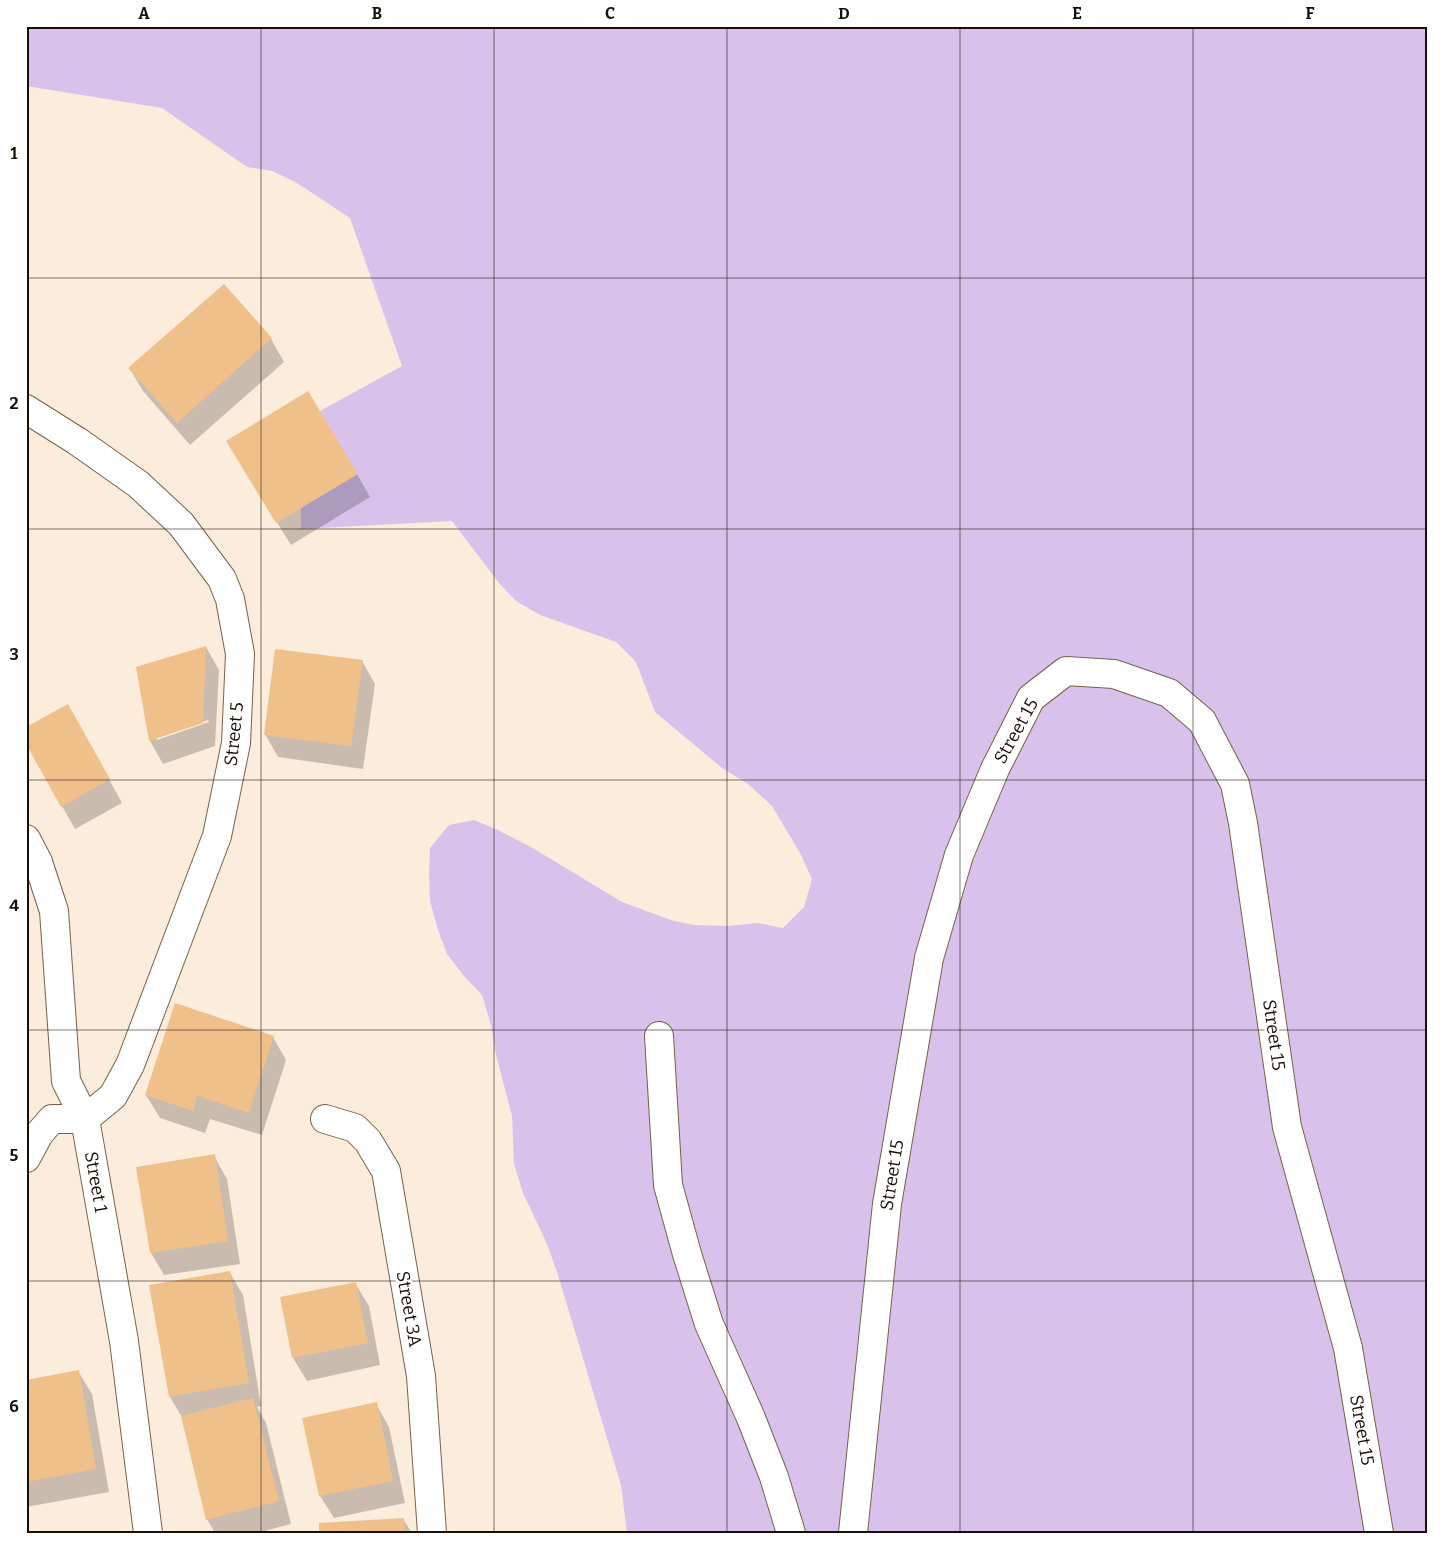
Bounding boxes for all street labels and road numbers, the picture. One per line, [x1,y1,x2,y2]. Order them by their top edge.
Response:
street label: Street 15 [989,694,1043,768]
street label: Street 5 [220,701,248,767]
street label: Street 15 [1258,998,1290,1072]
street label: Street 15 [876,1138,908,1212]
street label: Street 1 [80,1150,112,1215]
street label: Street 3A [392,1269,427,1349]
street label: Street 15 [1345,1393,1379,1467]

